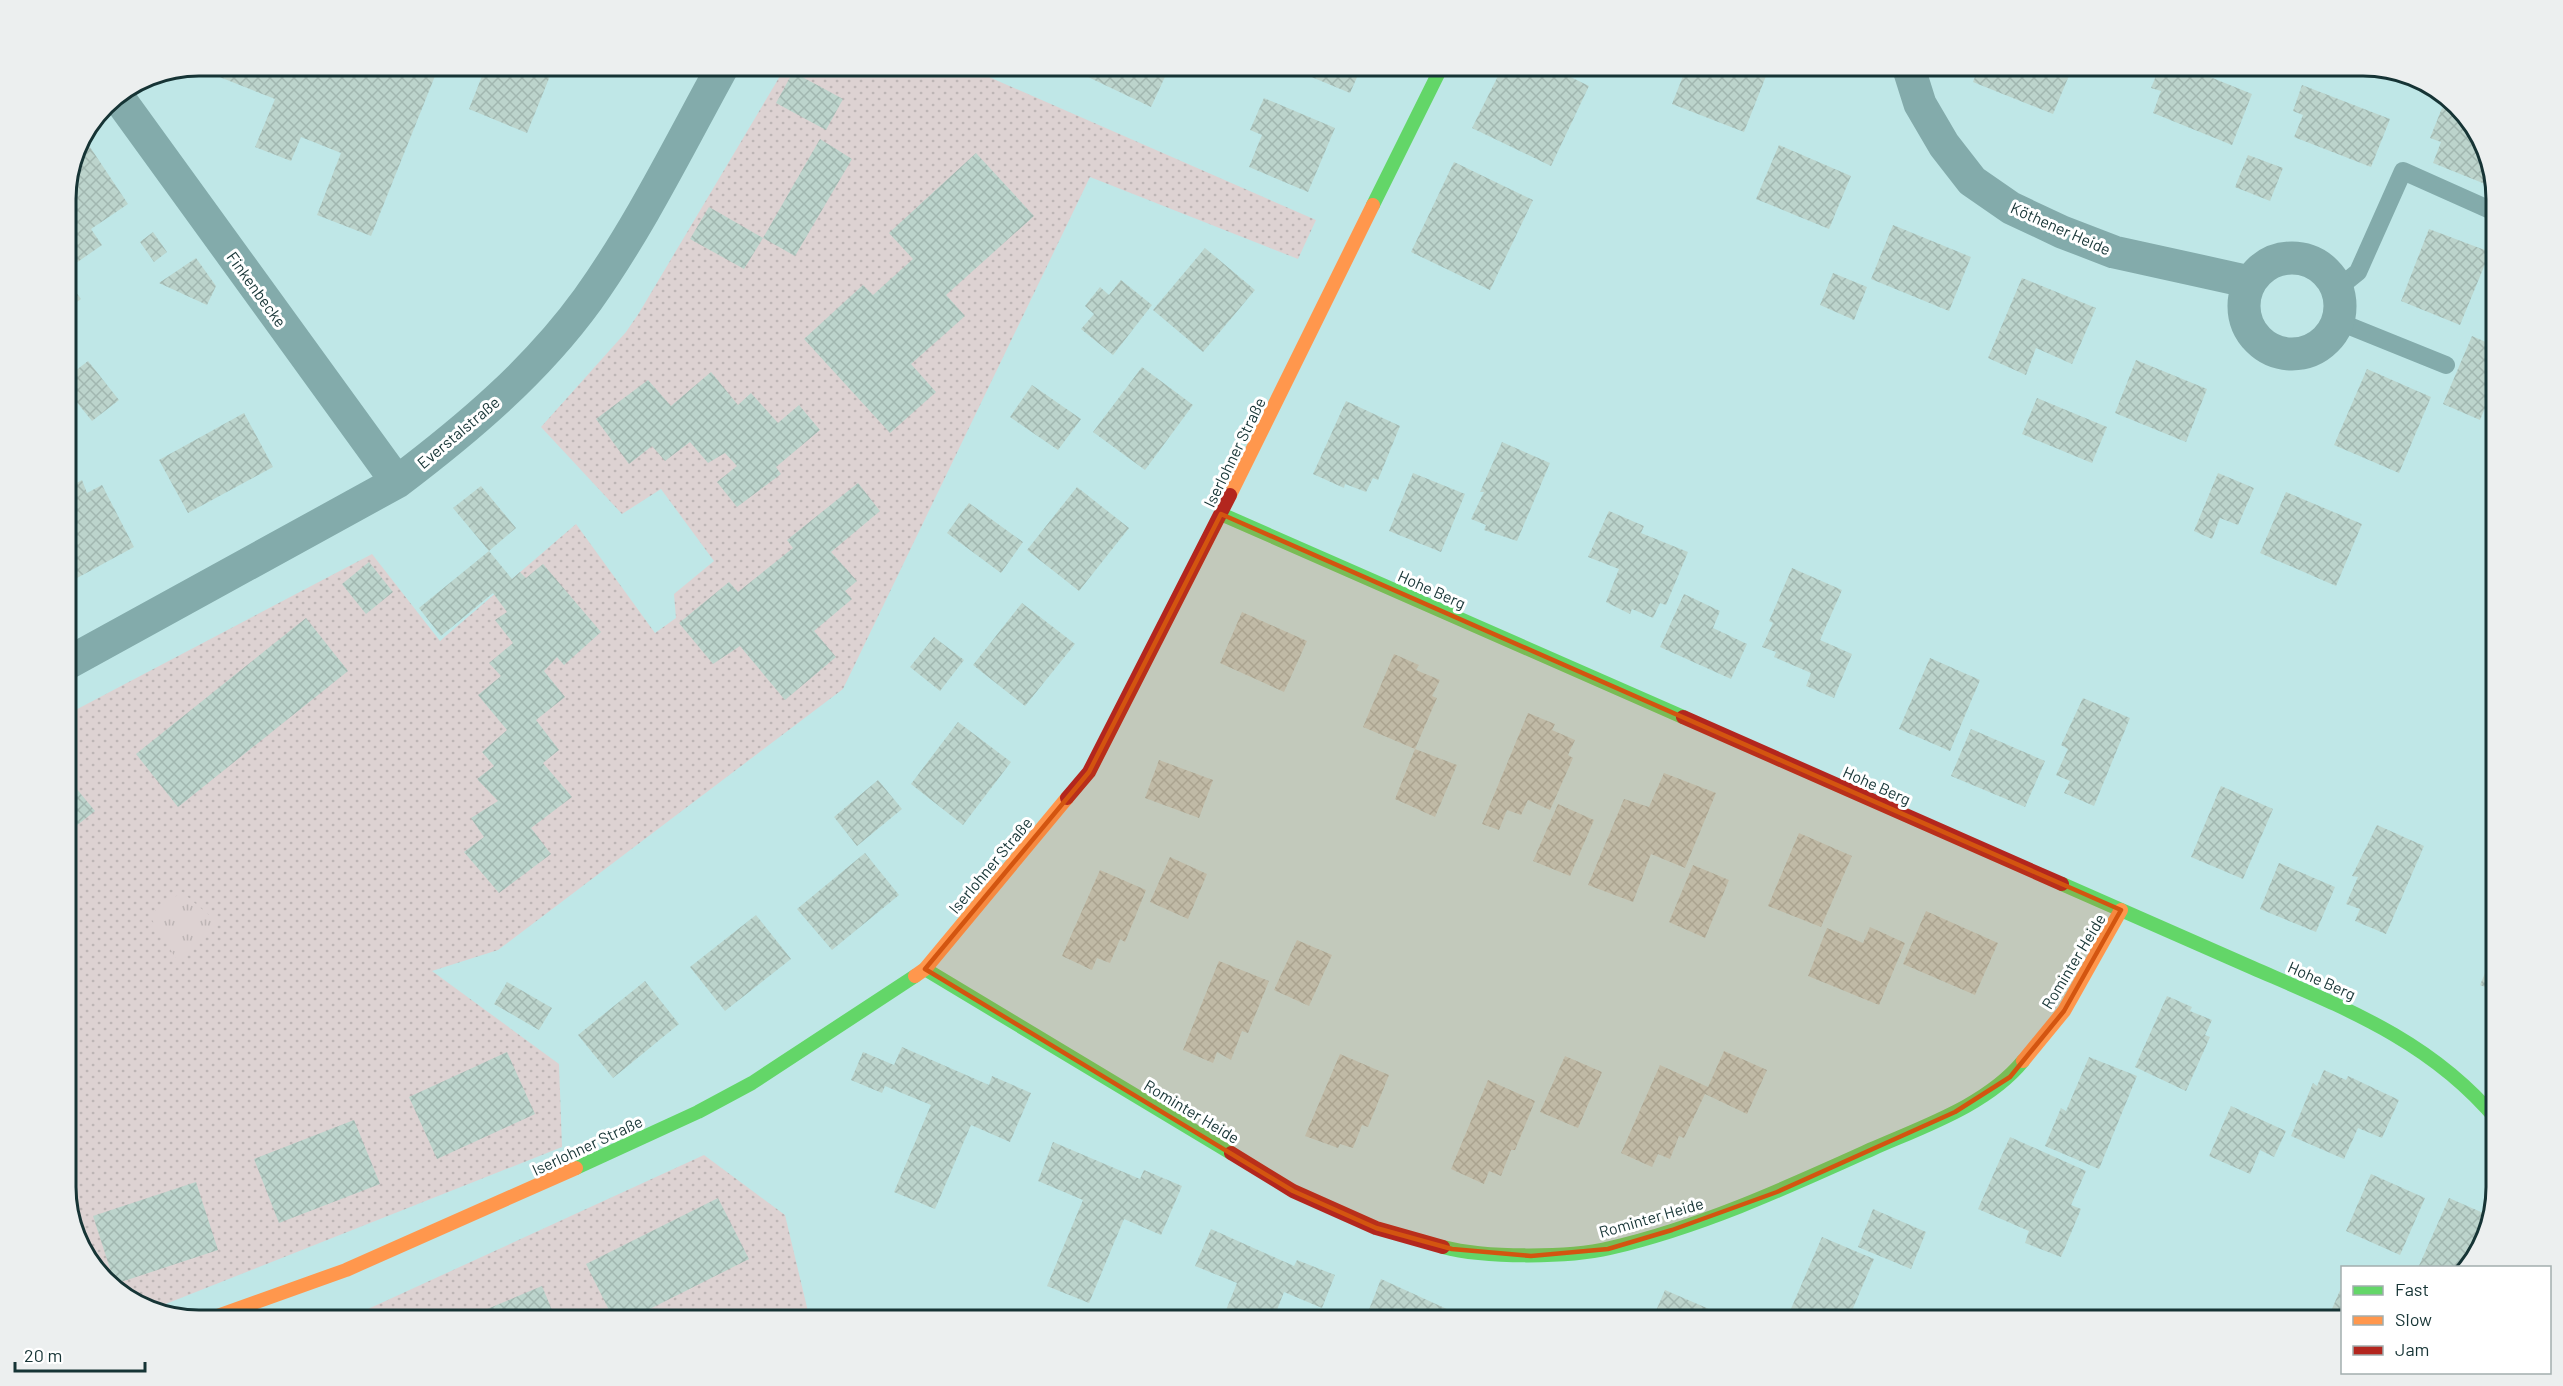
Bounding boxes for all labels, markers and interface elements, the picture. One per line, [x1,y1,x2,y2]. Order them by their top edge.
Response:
street label: Köthener Heide [2008,198,2114,258]
street label: Finkenbecke [223,248,291,330]
street label: Everstalstraße [413,392,503,472]
street label: Iserlohner Straße [1199,394,1269,510]
street label: Hohe Berg [1395,566,1469,612]
street label: Hohe Berg [1840,762,1914,808]
street label: Iserlohner Straße [944,813,1036,917]
street label: Rominter Heide [2037,910,2109,1012]
street label: Hohe Berg [2285,957,2359,1003]
street label: Rominter Heide [1141,1075,1243,1147]
street label: Iserlohner Straße [529,1111,645,1179]
street label: Rominter Heide [1597,1193,1705,1241]
legend [2341,1266,2551,1374]
text: Fast [2395,1278,2429,1300]
text: Slow [2395,1308,2432,1330]
scale bar [15,1335,146,1373]
text: Jam [2395,1338,2429,1360]
text: 20 m [24,1344,62,1366]

